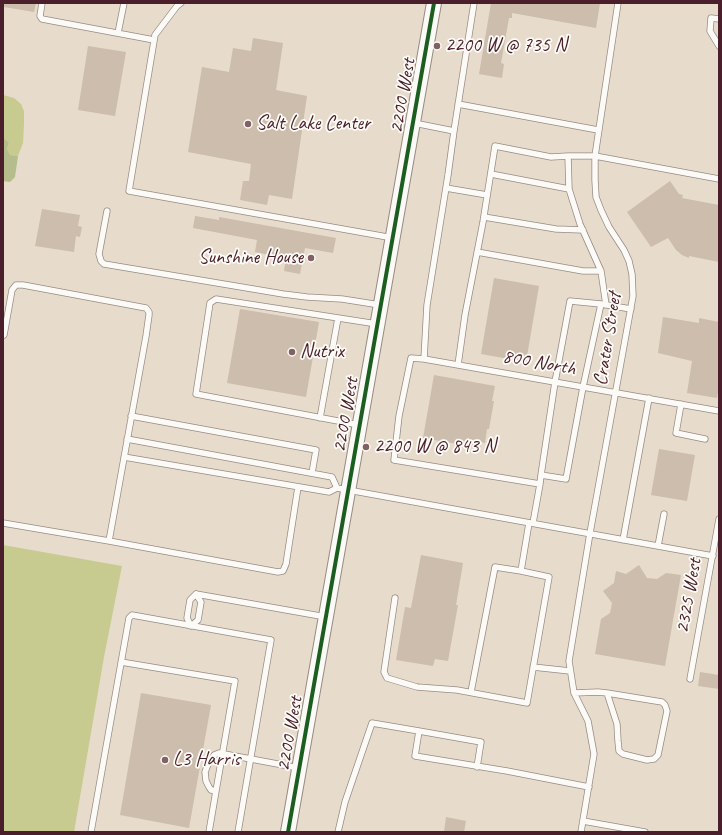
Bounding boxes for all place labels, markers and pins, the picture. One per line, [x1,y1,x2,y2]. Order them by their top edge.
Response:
place label: 2200 W @ 735 N [445,34,567,58]
marker: 2200 W @ 735 N [432,41,442,51]
place label: Salt Lake Center [256,112,370,136]
marker: Salt Lake Center [243,119,253,129]
place label: Sunshine House [198,246,303,270]
marker: Sunshine House [306,253,316,263]
place label: Nutrix [300,340,344,364]
marker: Nutrix [287,347,297,357]
place label: 2200 W @ 843 N [374,435,496,459]
marker: 2200 W @ 843 N [361,442,371,452]
place label: L3 Harris [173,748,240,772]
marker: L3 Harris [160,755,170,765]

